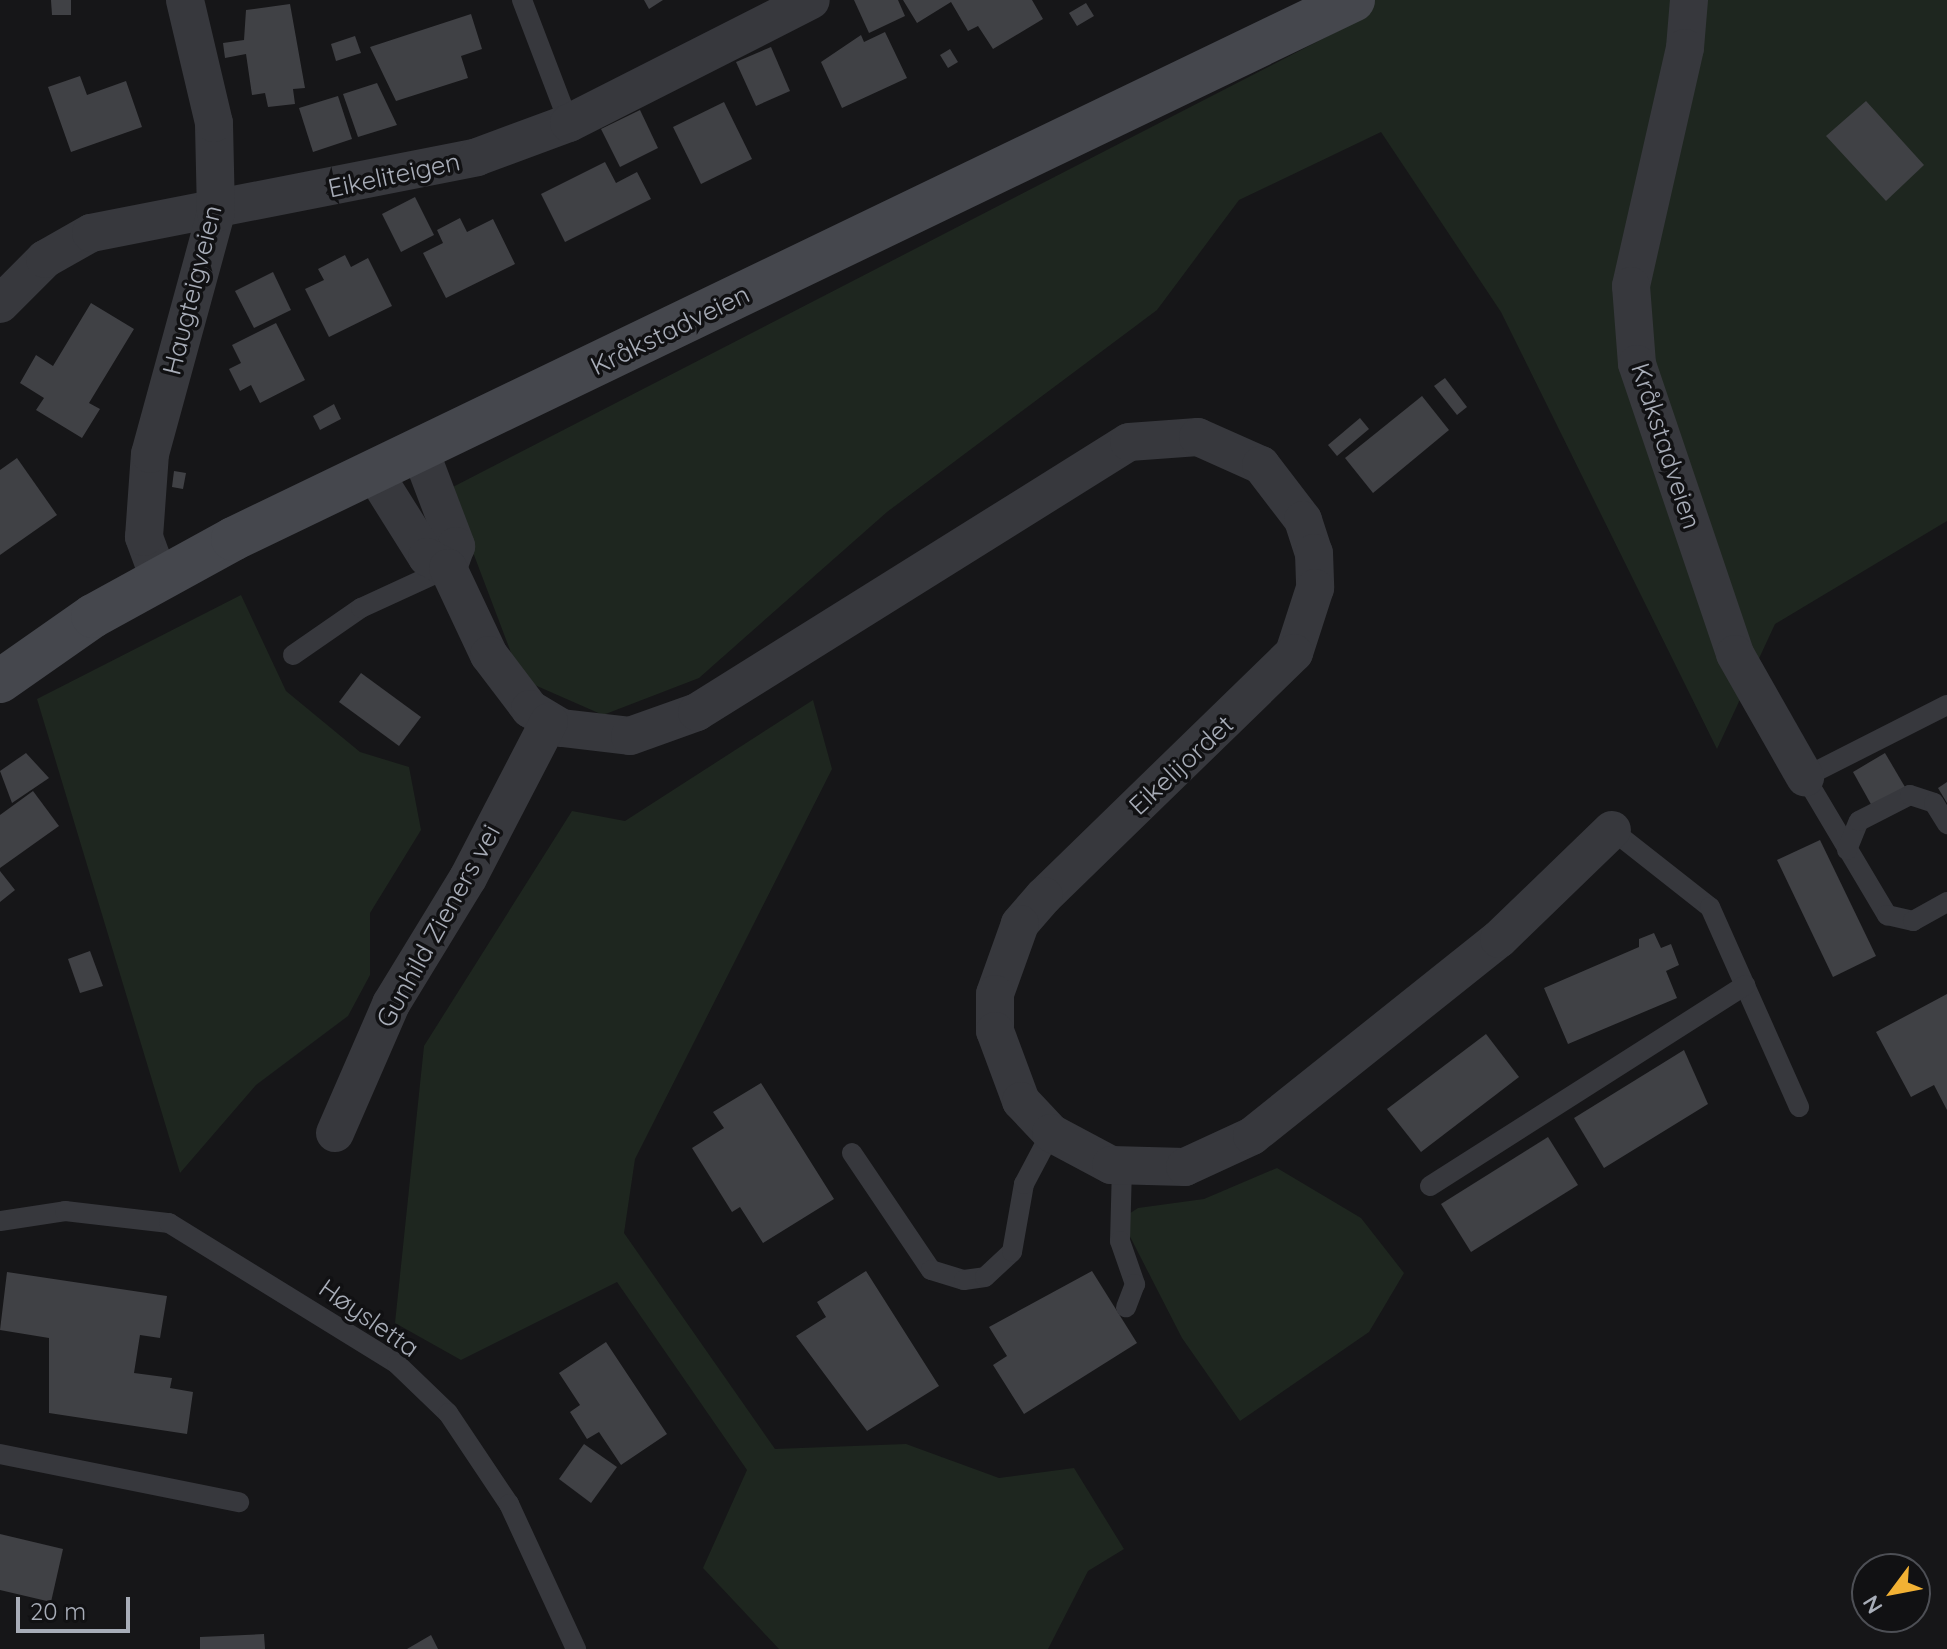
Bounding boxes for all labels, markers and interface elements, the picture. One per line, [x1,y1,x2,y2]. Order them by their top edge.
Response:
street label: Eikeliteigen [325,146,463,204]
street label: Haugteigveien [156,202,228,378]
street label: Kråkstadveien [586,278,754,382]
street label: Kråkstadveien [1624,359,1708,533]
street label: Eikelijordet [1122,709,1240,821]
street label: Gunhild Zieners vei [369,819,507,1033]
street label: Høysletta [313,1272,425,1364]
north arrow [1851,1553,1931,1633]
scale bar [20,1581,134,1631]
text: N [1856,1590,1889,1619]
text: 20 m [30,1596,86,1626]

